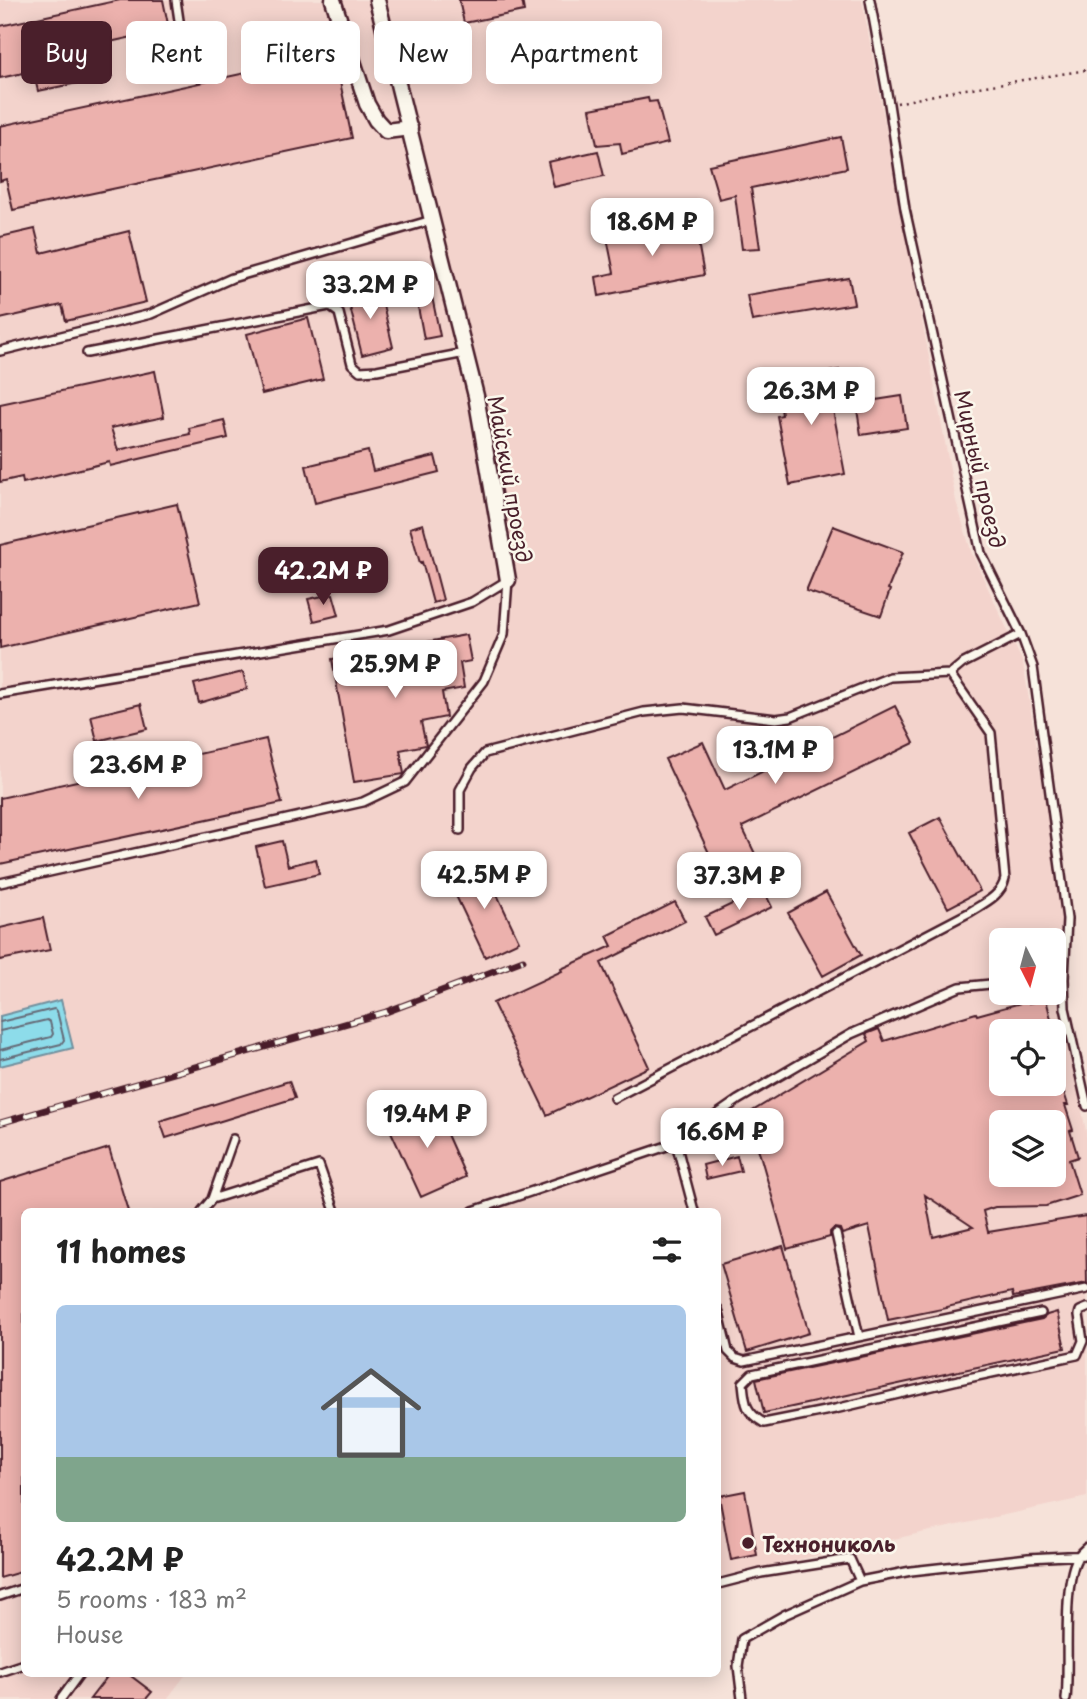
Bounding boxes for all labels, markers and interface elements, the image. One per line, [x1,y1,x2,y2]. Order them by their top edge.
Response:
chip: Buy [21,21,112,84]
chip: Rent [126,21,227,84]
chip: Filters [241,21,360,84]
chip: New [374,21,472,84]
chip: Apartment [486,21,662,84]
pin: 18.6M ₽ [587,198,717,258]
text: 18.6M ₽ [607,203,697,238]
pin: 33.2M ₽ [305,262,435,321]
text: 33.2M ₽ [322,266,418,301]
pin: 26.3M ₽ [746,368,876,427]
text: 26.3M ₽ [763,372,859,407]
street label: Мирный проезд [947,387,1015,551]
street label: Майский проезд [481,393,541,565]
pin: 42.2M ₽ [258,548,388,607]
text: 42.2M ₽ [274,552,372,587]
pin: 25.9M ₽ [330,640,460,700]
text: 25.9M ₽ [349,645,441,680]
pin: 13.1M ₽ [710,726,840,786]
text: 13.1M ₽ [732,731,818,766]
pin: 23.6M ₽ [73,742,203,801]
text: 23.6M ₽ [89,746,187,781]
pin: 42.5M ₽ [419,852,549,911]
pin: 37.3M ₽ [674,852,804,912]
text: 42.5M ₽ [437,856,531,891]
text: 37.3M ₽ [693,857,785,892]
north arrow [989,928,1066,1004]
map controls [989,928,1066,1187]
button: locate [989,1019,1066,1096]
pin: 19.4M ₽ [362,1090,492,1150]
text: 19.4M ₽ [383,1095,471,1130]
pin: 16.6M ₽ [657,1108,787,1168]
button: layers [989,1110,1066,1187]
text: 16.6M ₽ [677,1113,767,1148]
text: 11 homes [56,1228,186,1273]
icon: filters [648,1231,686,1269]
icon: home [308,1350,434,1476]
place label: Технониколь [762,1527,896,1559]
marker: Технониколь [740,1535,756,1551]
text: 42.2M ₽ [56,1536,183,1581]
text: 5 rooms · 183 m² [56,1581,247,1616]
text: House [56,1616,123,1651]

